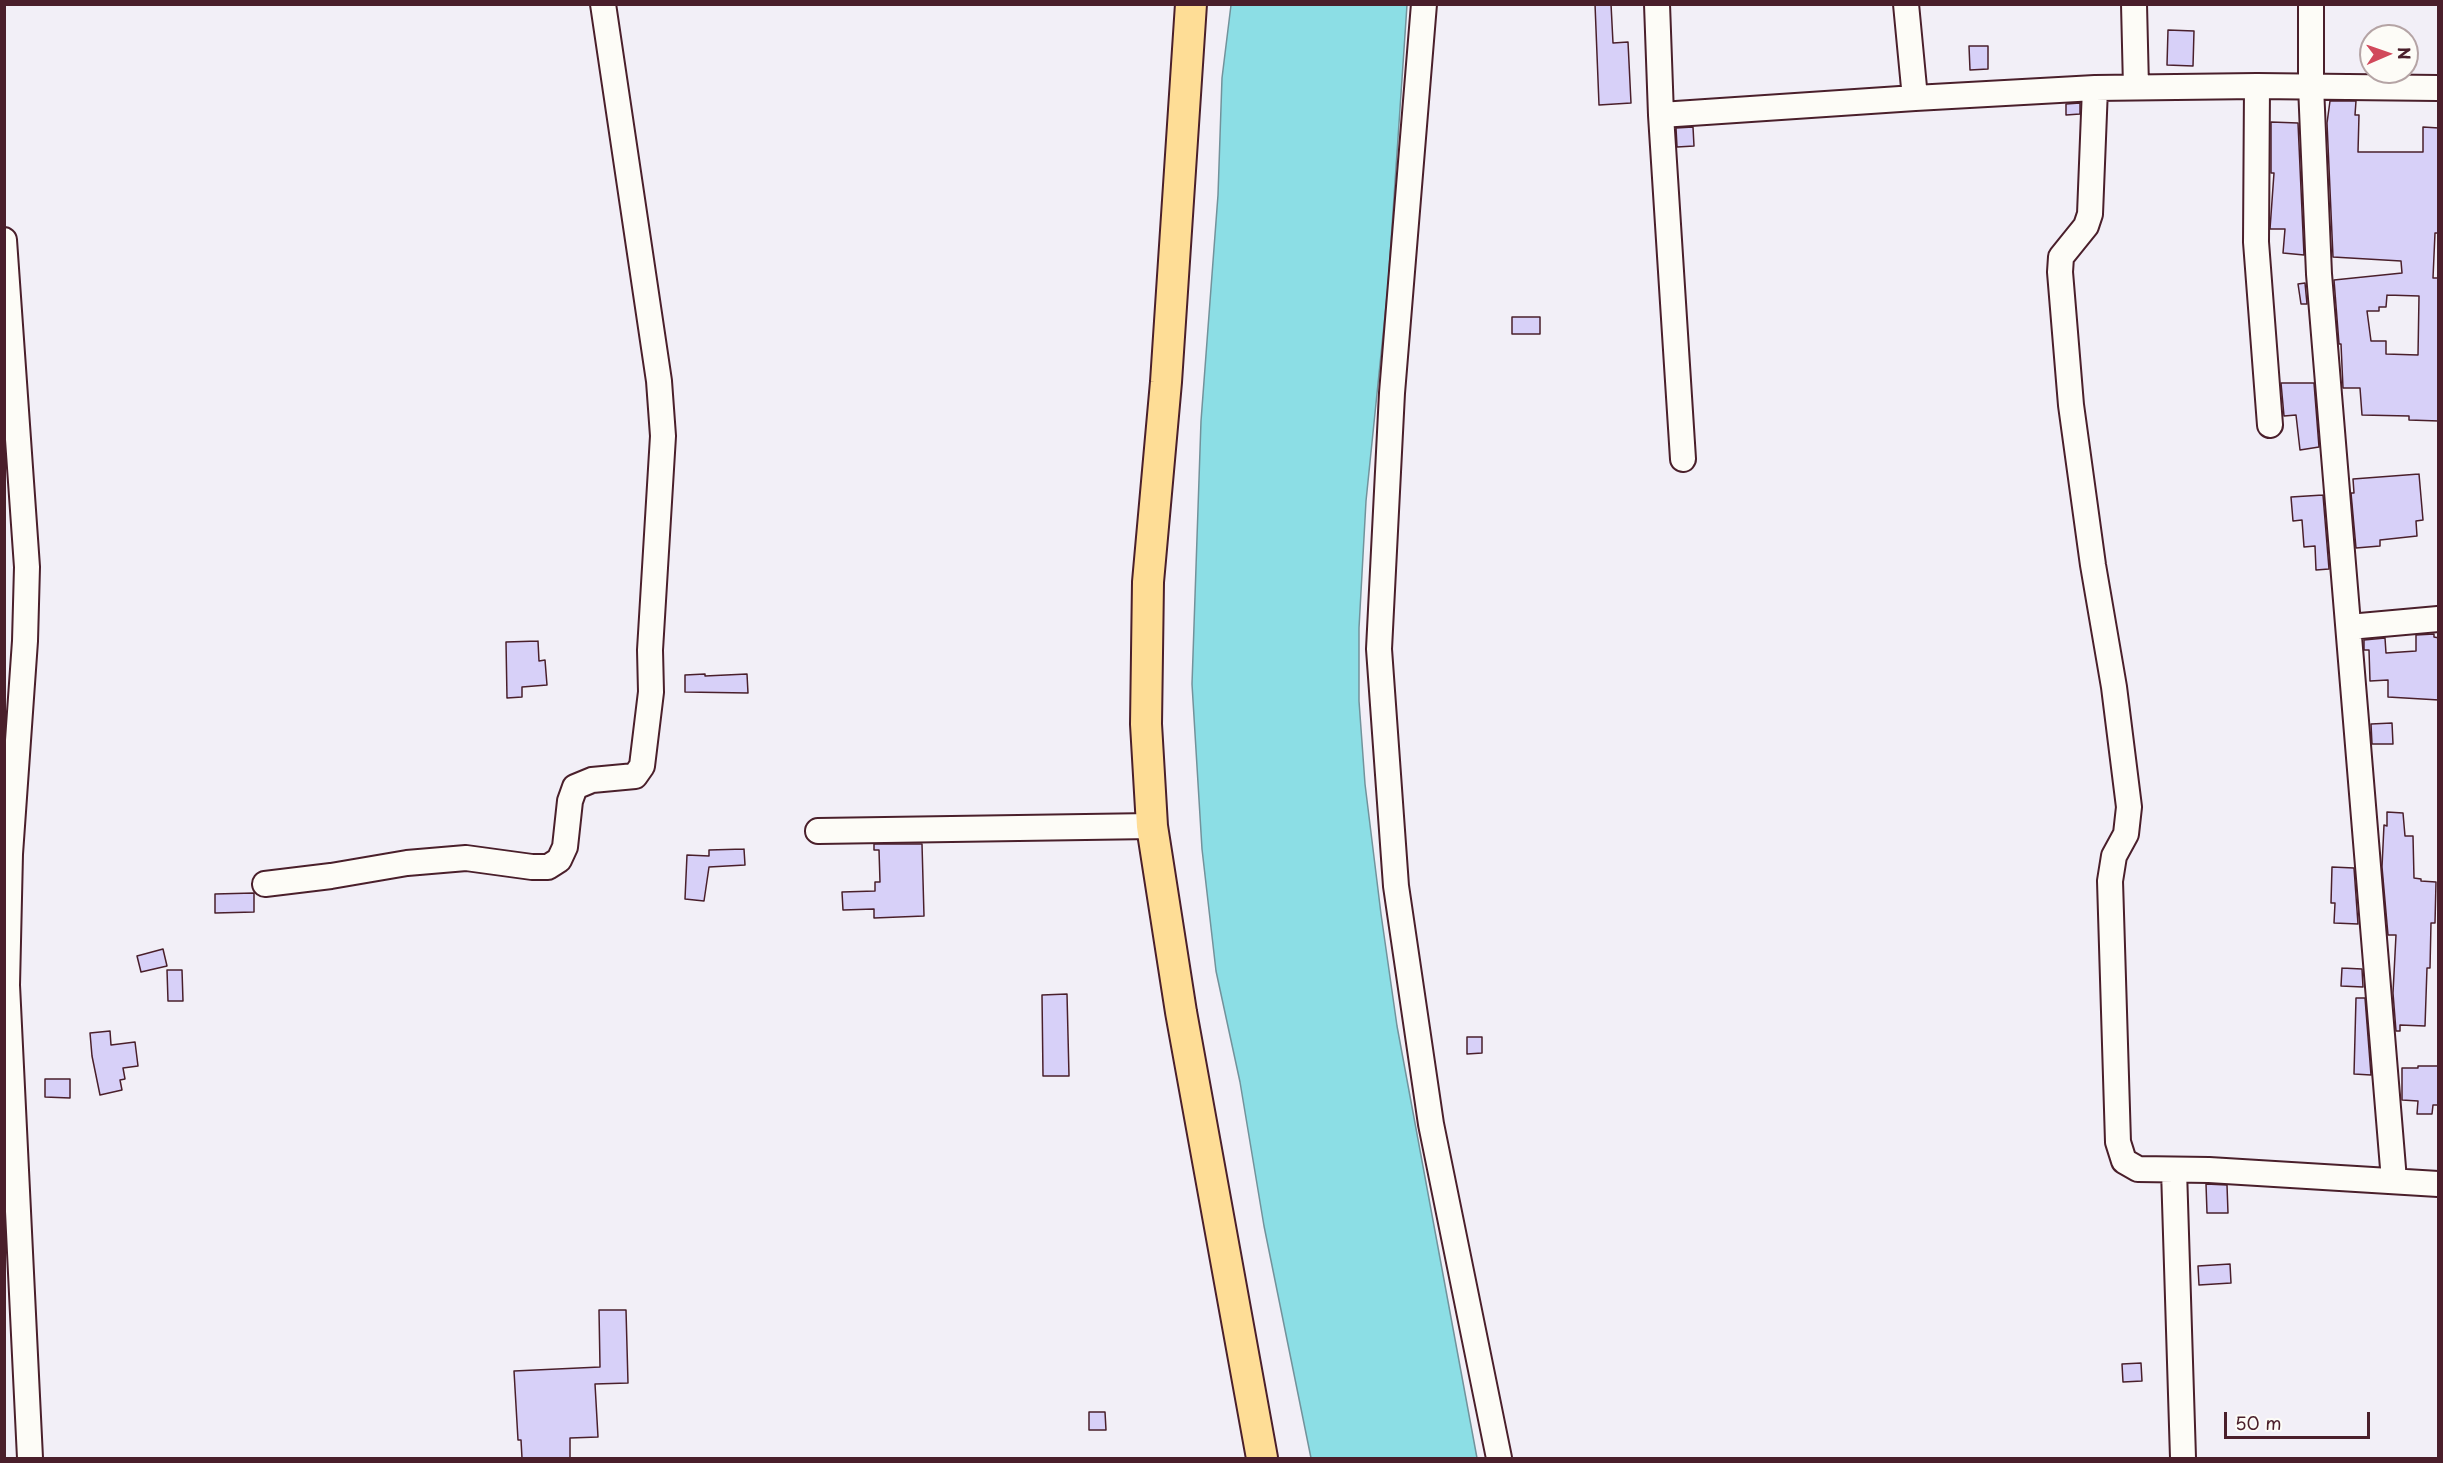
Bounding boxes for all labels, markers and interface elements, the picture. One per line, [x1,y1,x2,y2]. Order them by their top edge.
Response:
north arrow [2359,24,2419,84]
text: N [2393,47,2417,60]
scale bar [2227,1400,2372,1438]
text: 50 m [2235,1409,2282,1436]

